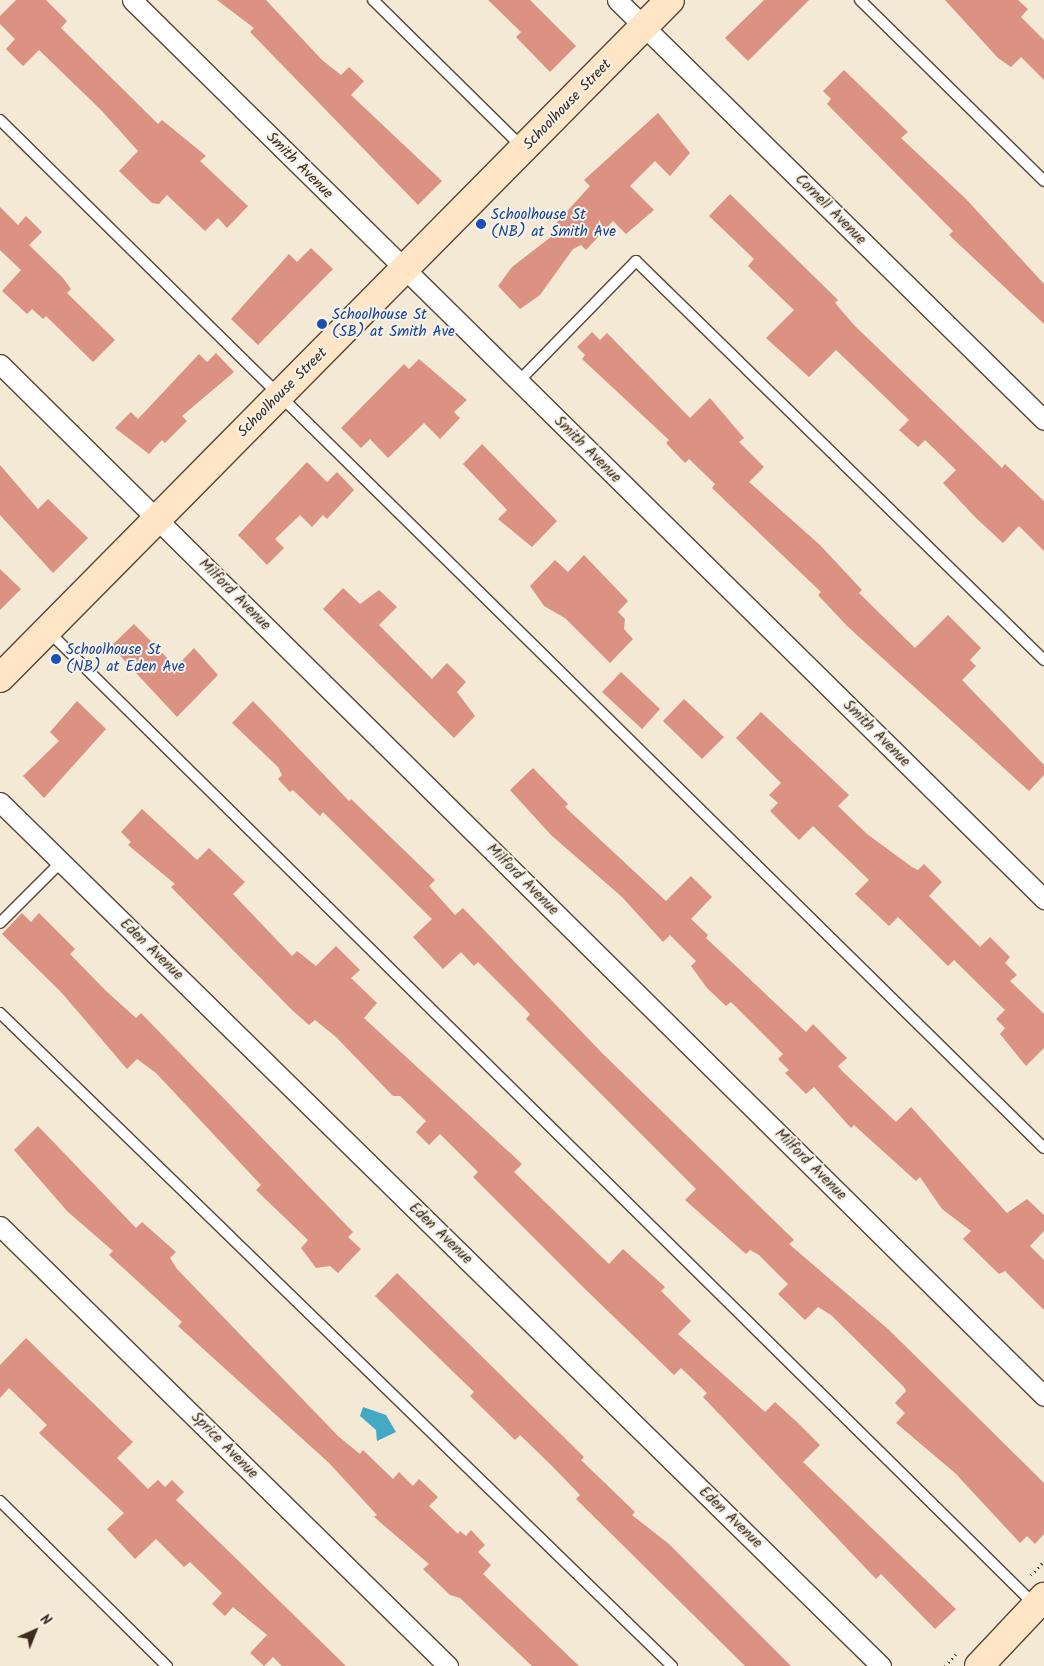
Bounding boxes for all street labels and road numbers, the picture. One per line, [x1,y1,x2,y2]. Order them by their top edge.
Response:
street label: Schoolhouse Street [520,56,616,154]
street label: Smith Avenue [262,129,336,203]
street label: Cornell Avenue [791,171,869,249]
street label: Schoolhouse Street [234,344,332,442]
street label: Smith Avenue [550,413,624,487]
street label: Milford Avenue [194,555,274,635]
street label: Smith Avenue [839,697,913,771]
street label: Milford Avenue [482,840,562,920]
street label: Eden Avenue [116,915,186,985]
street label: Milford Avenue [770,1125,850,1205]
street label: Eden Avenue [405,1199,475,1269]
street label: Sprice Avenue [187,1409,261,1483]
street label: Eden Avenue [695,1483,765,1553]

